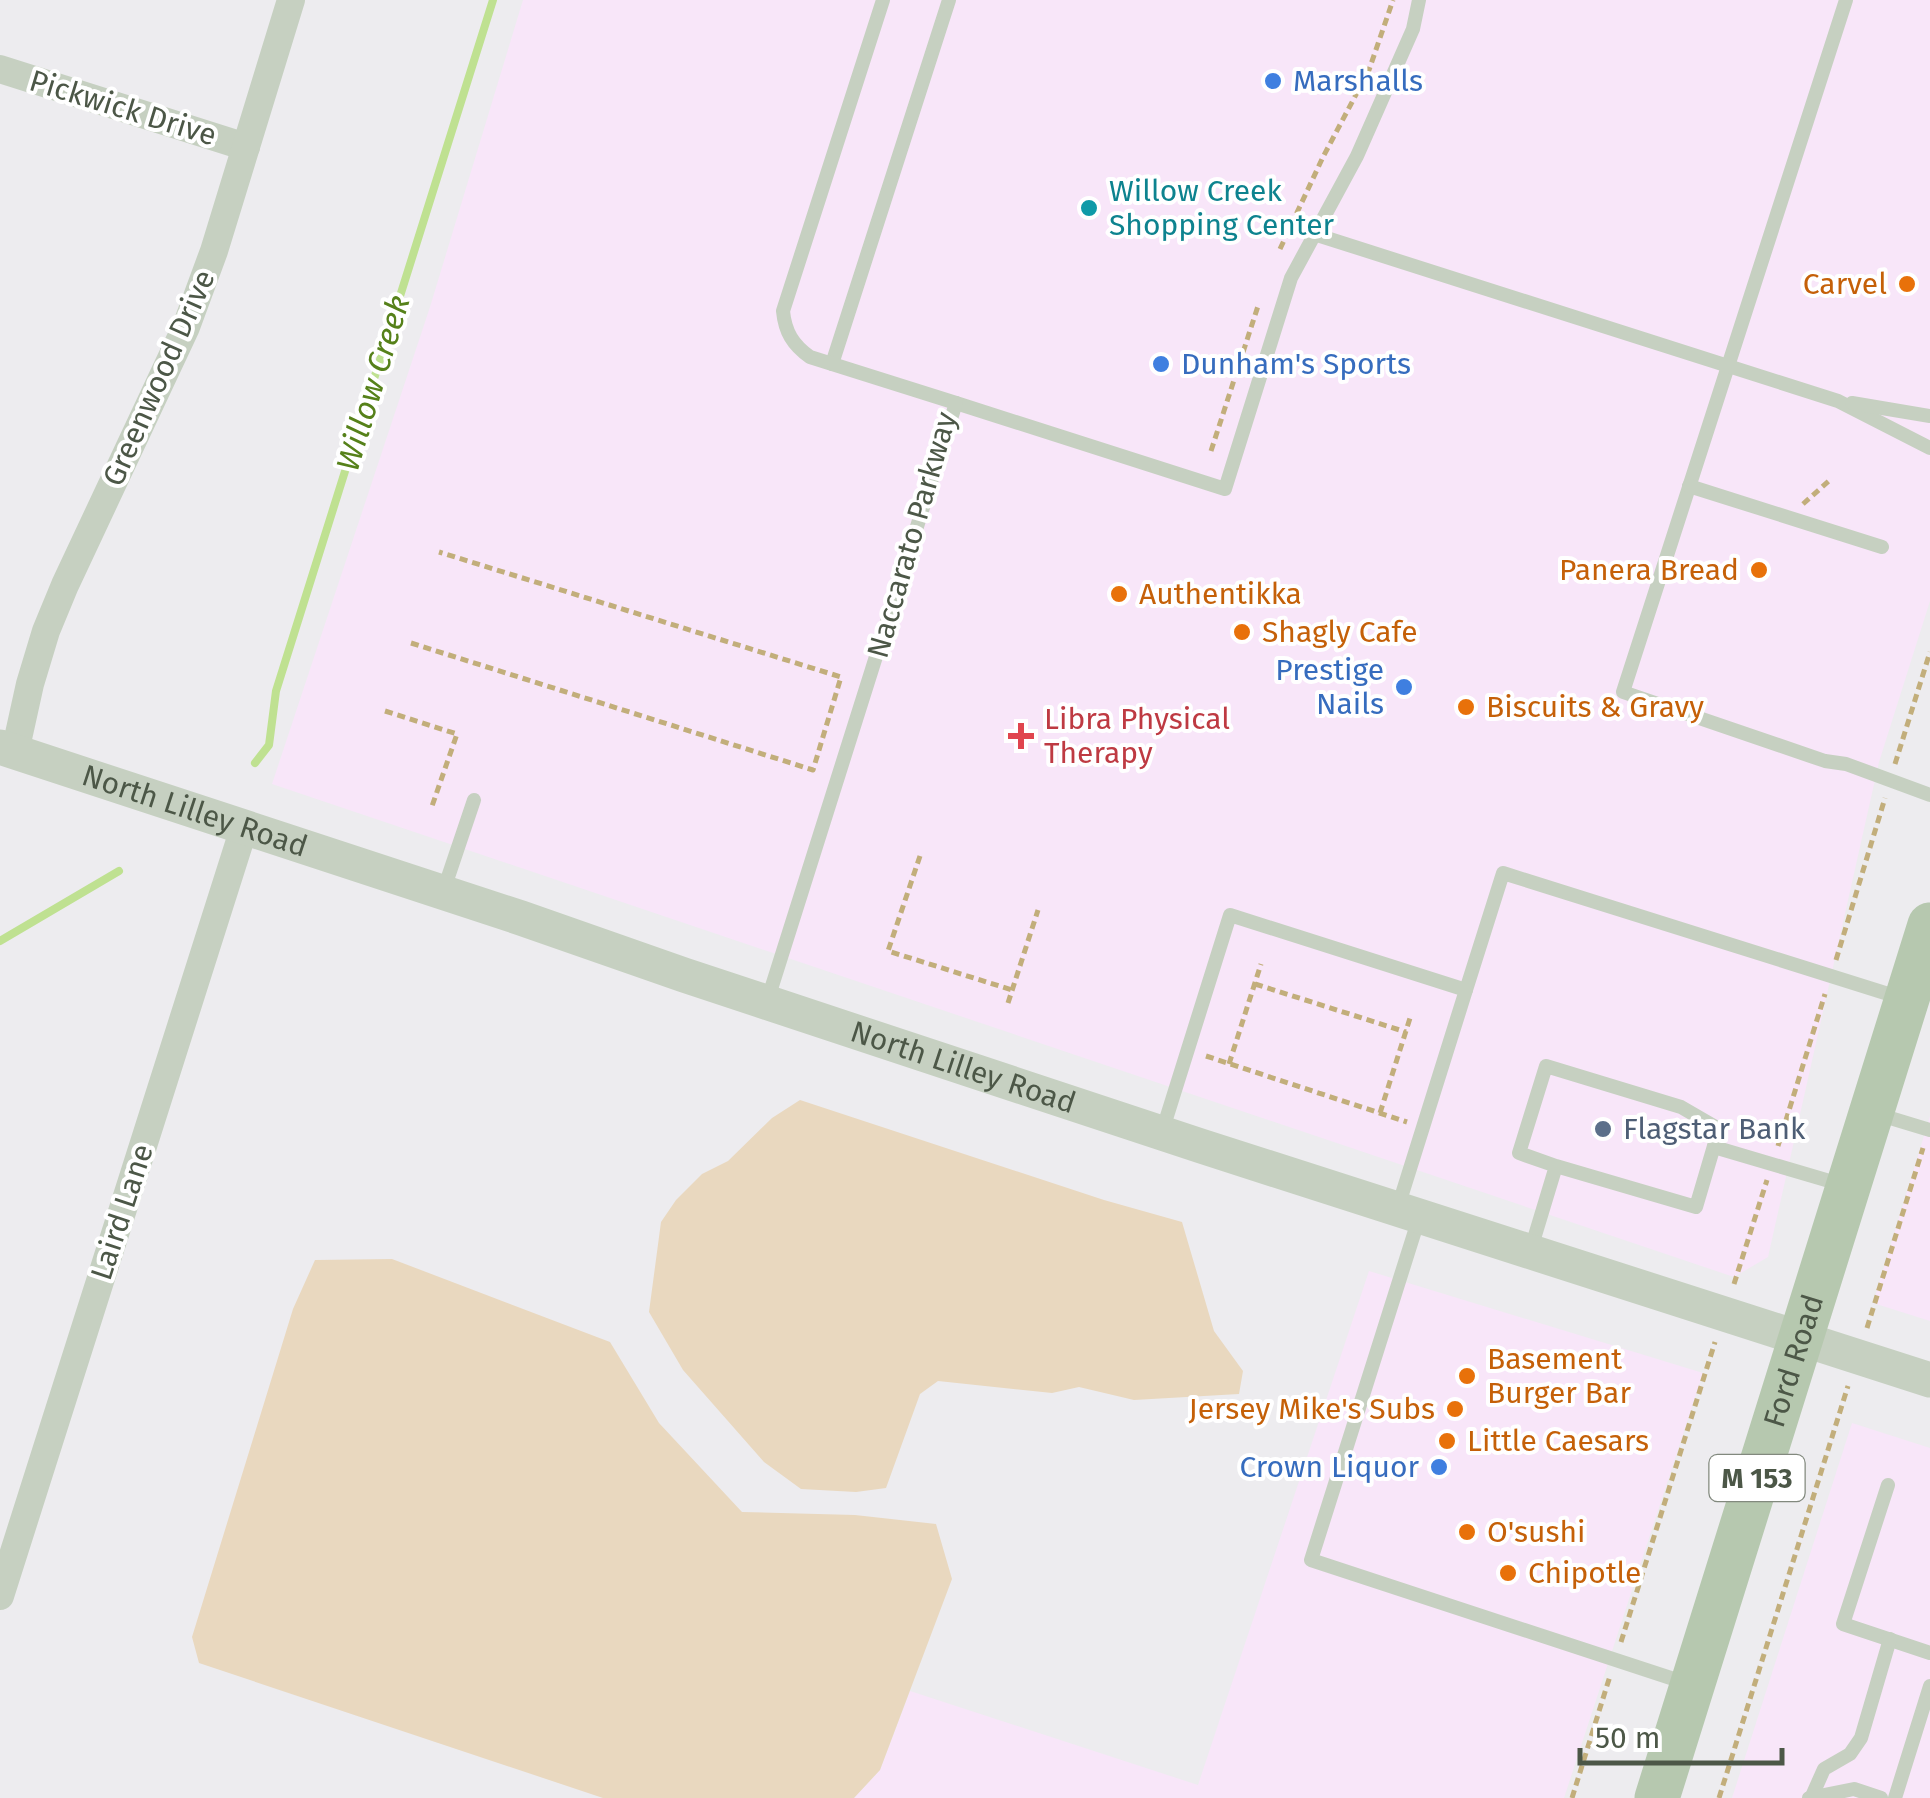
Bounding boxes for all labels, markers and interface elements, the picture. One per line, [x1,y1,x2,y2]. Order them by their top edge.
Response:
street label: Pickwick Drive [25,62,221,154]
place label: Marshalls [1293,63,1423,99]
marker: Marshalls [1262,70,1284,92]
place label: Willow Creek Shopping Center [1109,173,1335,243]
marker: Willow Creek Shopping Center [1078,197,1100,219]
street label: Greenwood Drive [95,264,223,492]
place label: Carvel [1803,266,1887,302]
marker: Carvel [1896,273,1918,295]
water label: Willow Creek [328,290,418,476]
place label: Dunham's Sports [1181,346,1411,382]
marker: Dunham's Sports [1150,353,1172,375]
street label: Naccarato Parkway [860,408,964,662]
place label: Panera Bread [1559,552,1739,588]
marker: Panera Bread [1748,559,1770,581]
place label: Authentikka [1139,576,1302,612]
marker: Authentikka [1108,583,1130,605]
place label: Shagly Cafe [1262,614,1418,650]
marker: Shagly Cafe [1231,621,1253,643]
place label: Prestige Nails [1275,652,1384,722]
marker: Prestige Nails [1393,676,1415,698]
place label: Biscuits & Gravy [1486,689,1704,725]
marker: Biscuits & Gravy [1455,696,1477,718]
place label: Libra Physical Therapy [1044,701,1230,771]
marker: Libra Physical Therapy [1008,723,1034,749]
street label: North Lilley Road [78,757,312,865]
street label: North Lilley Road [846,1013,1080,1121]
place label: Flagstar Bank [1623,1111,1806,1147]
marker: Flagstar Bank [1592,1118,1614,1140]
street label: Laird Lane [83,1139,161,1285]
street label: Ford Road [1756,1290,1831,1432]
place label: Basement Burger Bar [1487,1341,1631,1411]
marker: Basement Burger Bar [1456,1365,1478,1387]
place label: Jersey Mike's Subs [1189,1391,1435,1427]
marker: Jersey Mike's Subs [1444,1398,1466,1420]
place label: Little Caesars [1467,1423,1649,1459]
marker: Little Caesars [1436,1430,1458,1452]
place label: Crown Liquor [1240,1449,1419,1485]
road number: M 153 [1710,1455,1804,1501]
marker: Crown Liquor [1428,1456,1450,1478]
place label: O'sushi [1487,1514,1586,1550]
marker: O'sushi [1456,1521,1478,1543]
place label: Chipotle [1528,1555,1641,1591]
marker: Chipotle [1497,1562,1519,1584]
scale bar [1580,1703,1782,1765]
text: 50 m [1595,1720,1660,1756]

